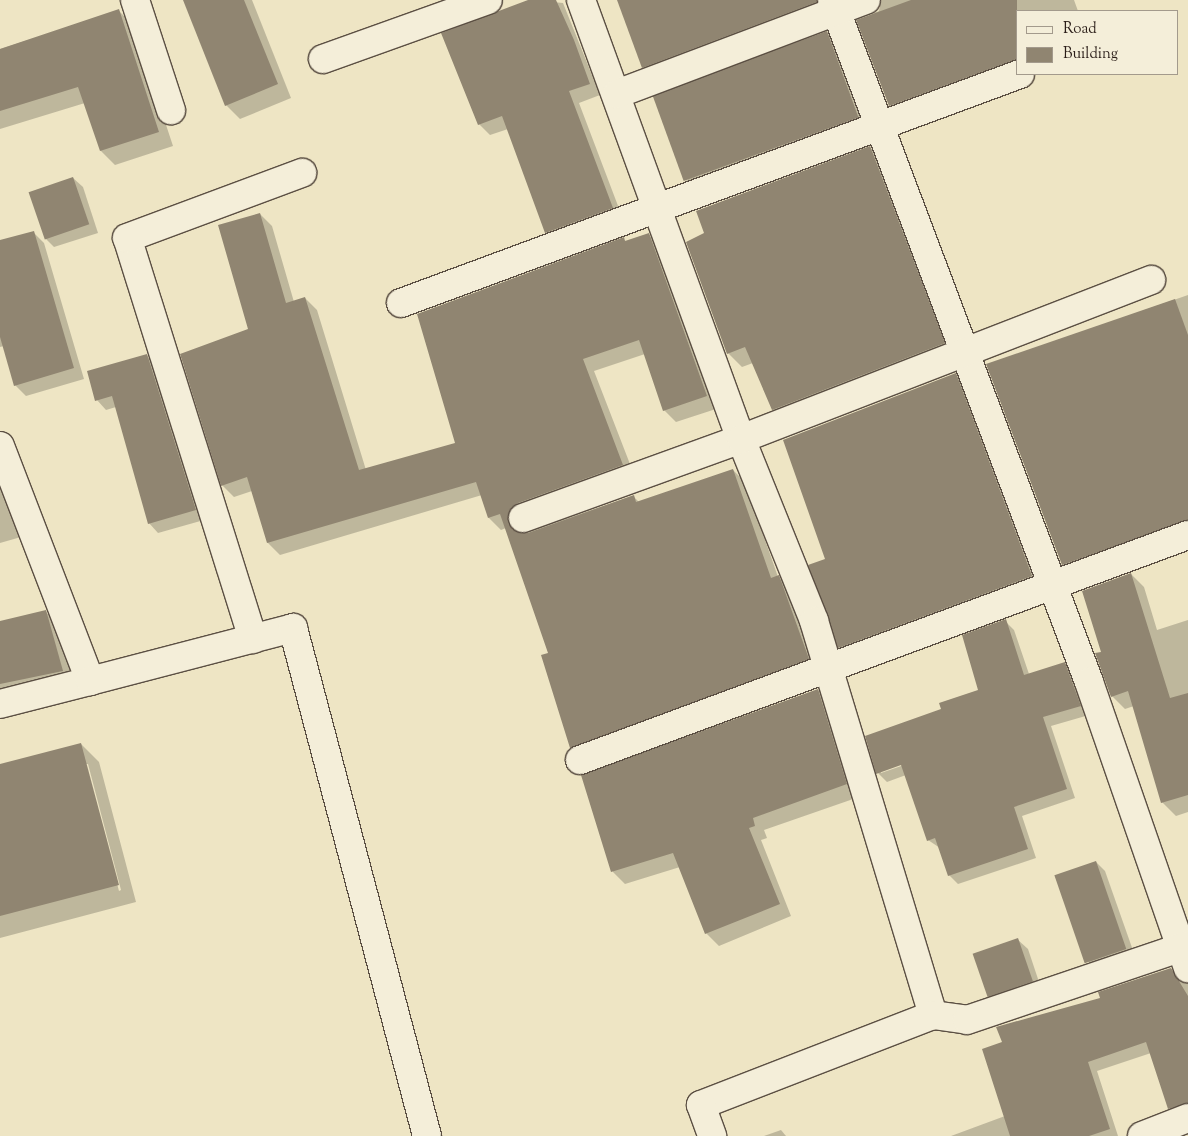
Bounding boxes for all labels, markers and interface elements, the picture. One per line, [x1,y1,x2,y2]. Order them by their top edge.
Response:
legend [1016,10,1178,75]
text: Road [1063,19,1097,40]
text: Building [1063,44,1118,65]

